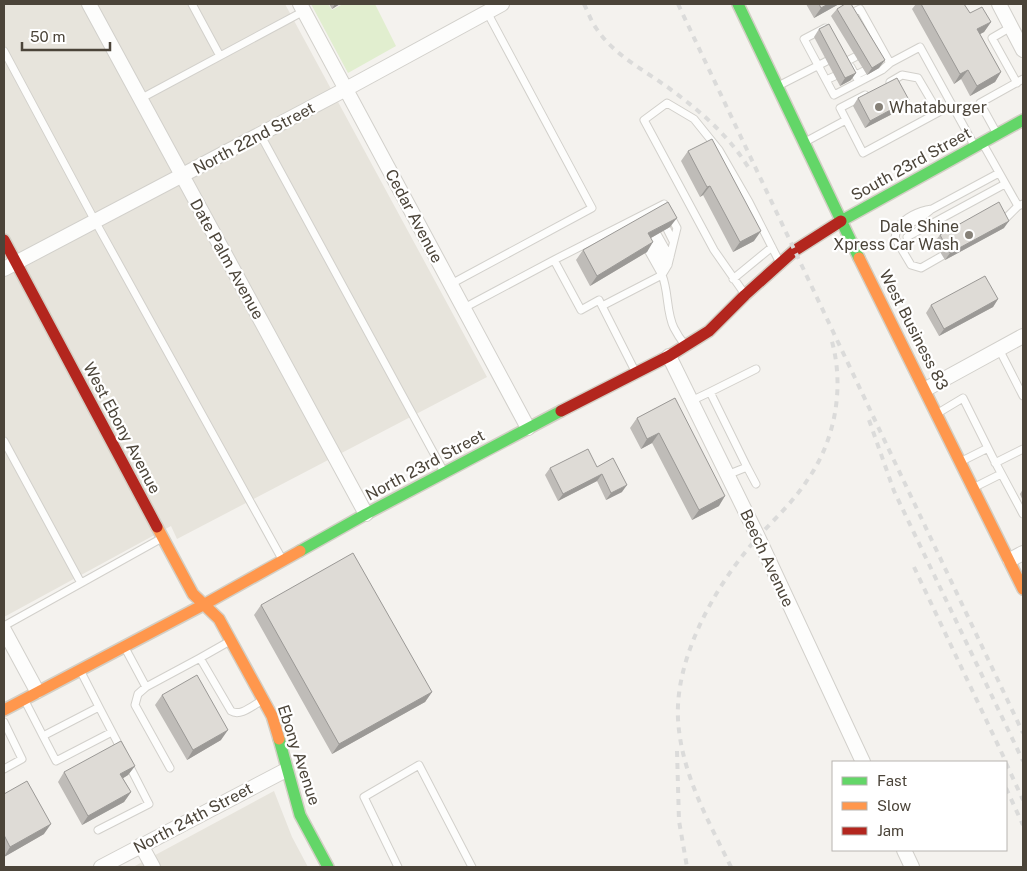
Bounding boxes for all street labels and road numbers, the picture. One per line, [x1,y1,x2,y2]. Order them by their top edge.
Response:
street label: North 22nd Street [190,98,318,178]
street label: South 23rd Street [848,123,974,205]
street label: Cedar Avenue [381,166,447,266]
street label: Date Palm Avenue [186,195,268,323]
street label: West Business 83 [875,267,953,393]
street label: West Ebony Avenue [79,359,165,497]
street label: North 23rd Street [362,426,488,504]
street label: Beech Avenue [736,506,798,610]
street label: Ebony Avenue [274,702,324,808]
street label: North 24th Street [130,779,256,857]

